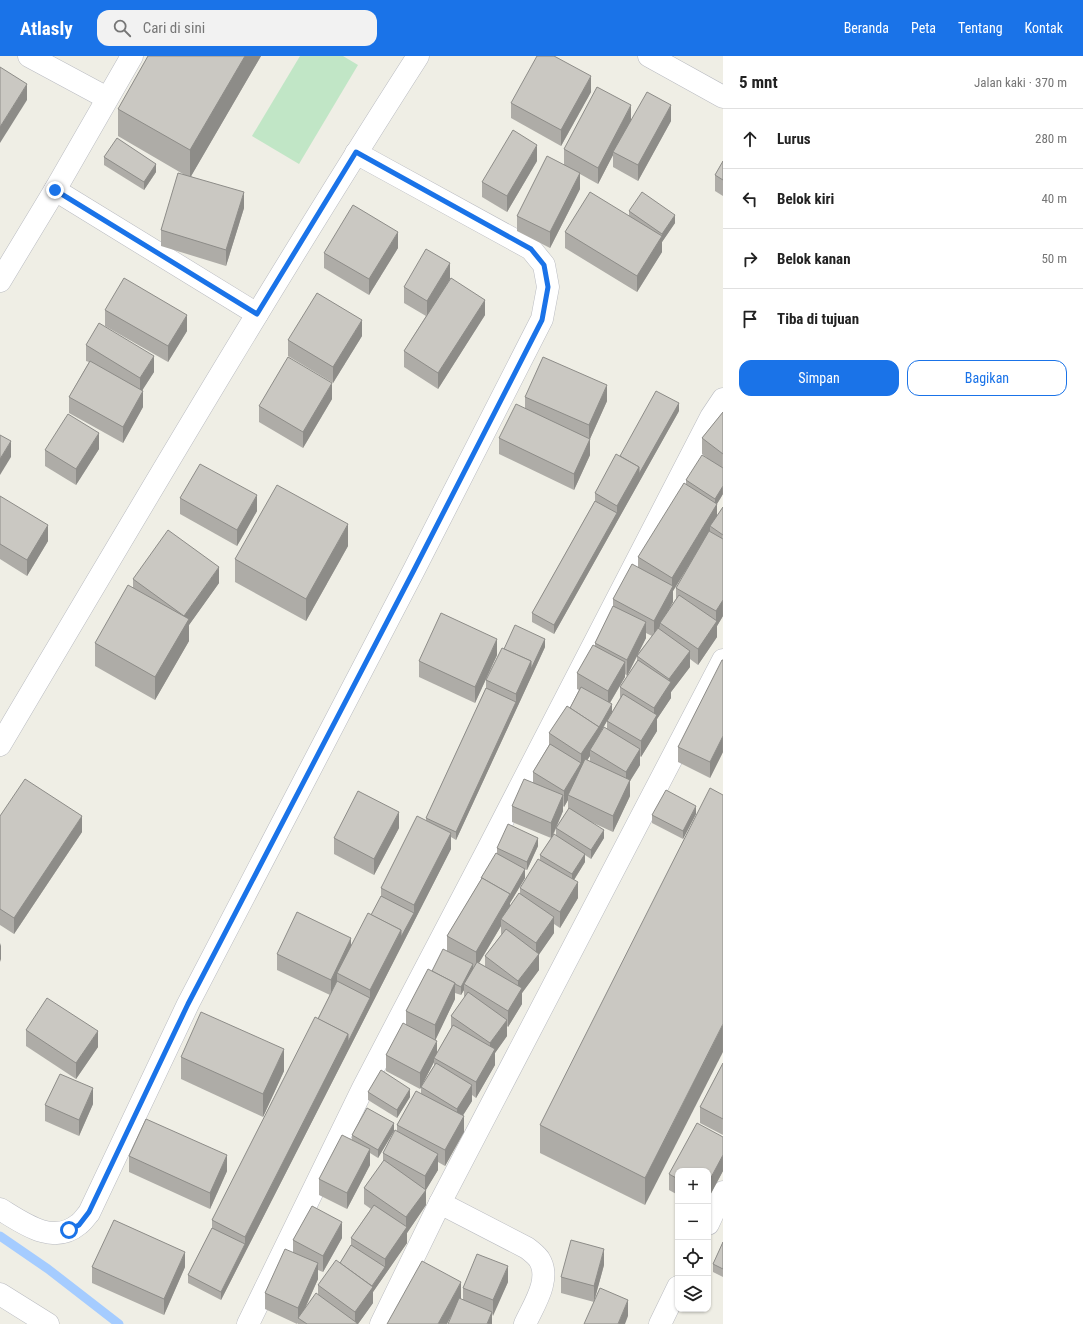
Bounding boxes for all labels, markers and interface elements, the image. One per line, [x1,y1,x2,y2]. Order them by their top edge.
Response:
search box [97,10,377,46]
text: Atlasly [20,17,73,40]
icon: search [111,17,133,39]
text: Cari di sini [143,19,205,37]
text: Beranda [844,20,889,36]
text: Peta [911,20,936,36]
text: Tentang [958,20,1003,36]
text: Kontak [1025,20,1063,36]
text: 5 mnt [739,72,778,92]
text: Jalan kaki · 370 m [974,75,1067,90]
icon: ahead [739,128,761,150]
text: Lurus [777,130,811,148]
text: 280 m [1035,131,1067,146]
route end [46,181,64,199]
icon: left [739,188,761,210]
text: Belok kiri [777,190,834,208]
text: 40 m [1041,191,1067,206]
icon: right [739,248,761,270]
text: Belok kanan [777,250,851,268]
text: 50 m [1041,251,1067,266]
icon: arrive [739,308,761,330]
text: Tiba di tujuan [777,310,859,328]
button: Simpan [739,360,899,396]
button: Bagikan [907,360,1067,396]
map controls [675,1168,711,1312]
button: + [675,1168,711,1204]
button: − [675,1204,711,1240]
route start [60,1221,78,1239]
button: locate [675,1240,711,1276]
button: layers [675,1276,711,1312]

